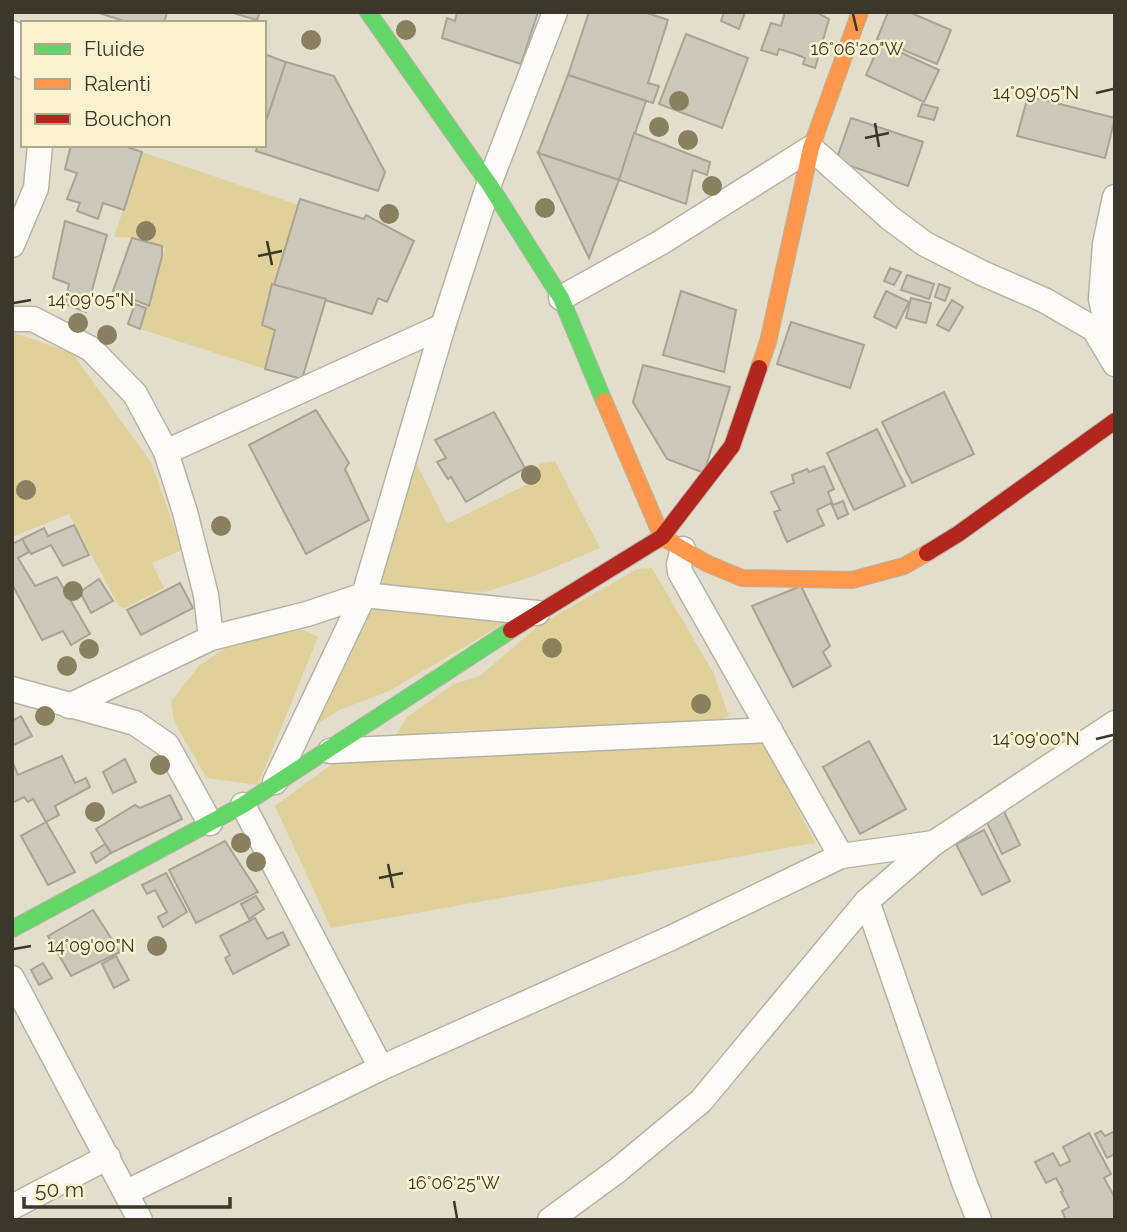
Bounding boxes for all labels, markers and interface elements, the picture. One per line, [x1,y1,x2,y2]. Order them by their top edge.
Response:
legend [21,21,266,147]
text: Fluide [84,36,145,61]
text: 16°06'20"W [811,38,904,59]
text: Ralenti [84,71,151,96]
text: 14°09'05"N [993,82,1079,103]
text: Bouchon [84,106,171,131]
text: 14°09'05"N [48,289,134,310]
text: 14°09'00"N [992,728,1080,749]
text: 14°09'00"N [47,935,135,956]
scale bar [24,1166,231,1210]
text: 16°06'25"W [408,1172,500,1193]
text: 50 m [35,1177,84,1202]

